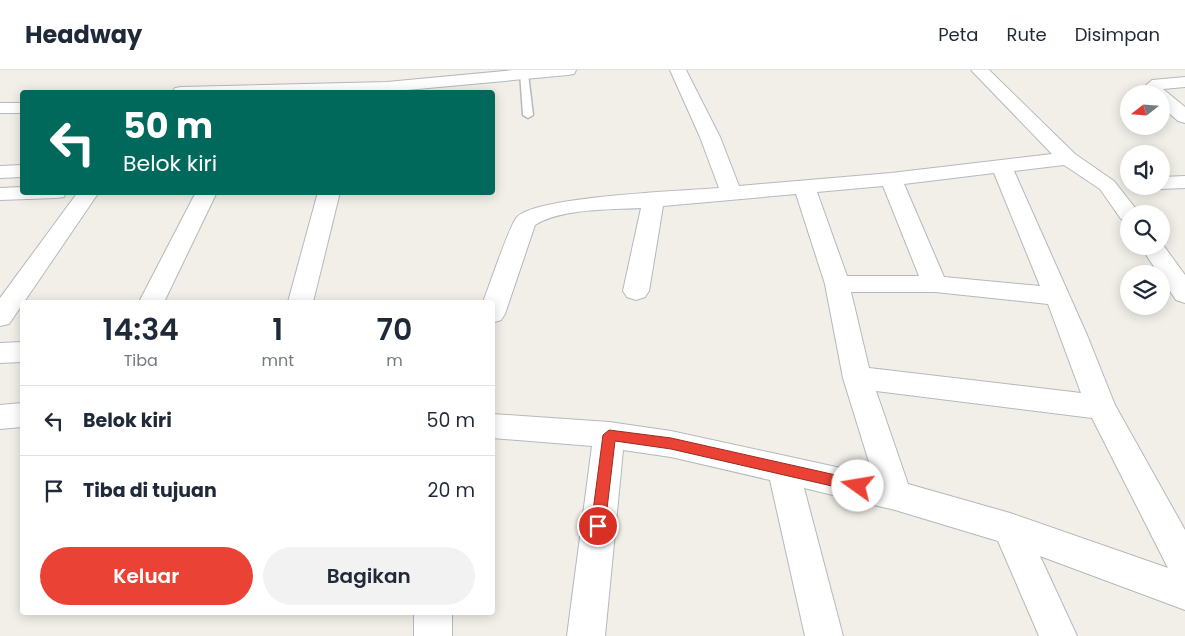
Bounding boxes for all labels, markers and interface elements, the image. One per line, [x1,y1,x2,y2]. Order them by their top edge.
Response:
text: Headway [25,18,142,51]
text: Peta [938,22,978,47]
text: Rute [1006,22,1047,47]
text: Disimpan [1075,22,1160,47]
north arrow [1120,85,1170,135]
map controls [1120,85,1170,315]
text: 50 m [123,101,213,150]
icon: left [40,110,105,175]
button: sound [1120,145,1170,195]
text: Belok kiri [123,148,217,179]
button: search [1120,205,1170,255]
button: layers [1120,265,1170,315]
text: 14:34 [103,308,179,351]
text: 1 [272,308,283,351]
text: 70 [377,308,412,351]
text: Tiba [124,349,158,372]
text: mnt [261,349,294,372]
text: m [386,349,403,372]
icon: left [40,407,68,435]
text: Belok kiri [83,407,172,434]
text: 50 m [426,407,475,434]
position arrow [831,459,883,511]
icon: arrive [40,477,68,505]
text: Tiba di tujuan [83,477,217,504]
text: 20 m [427,477,475,504]
pin [577,505,619,547]
icon: arrive [584,512,612,540]
button: Keluar [40,547,253,605]
button: Bagikan [263,547,475,605]

